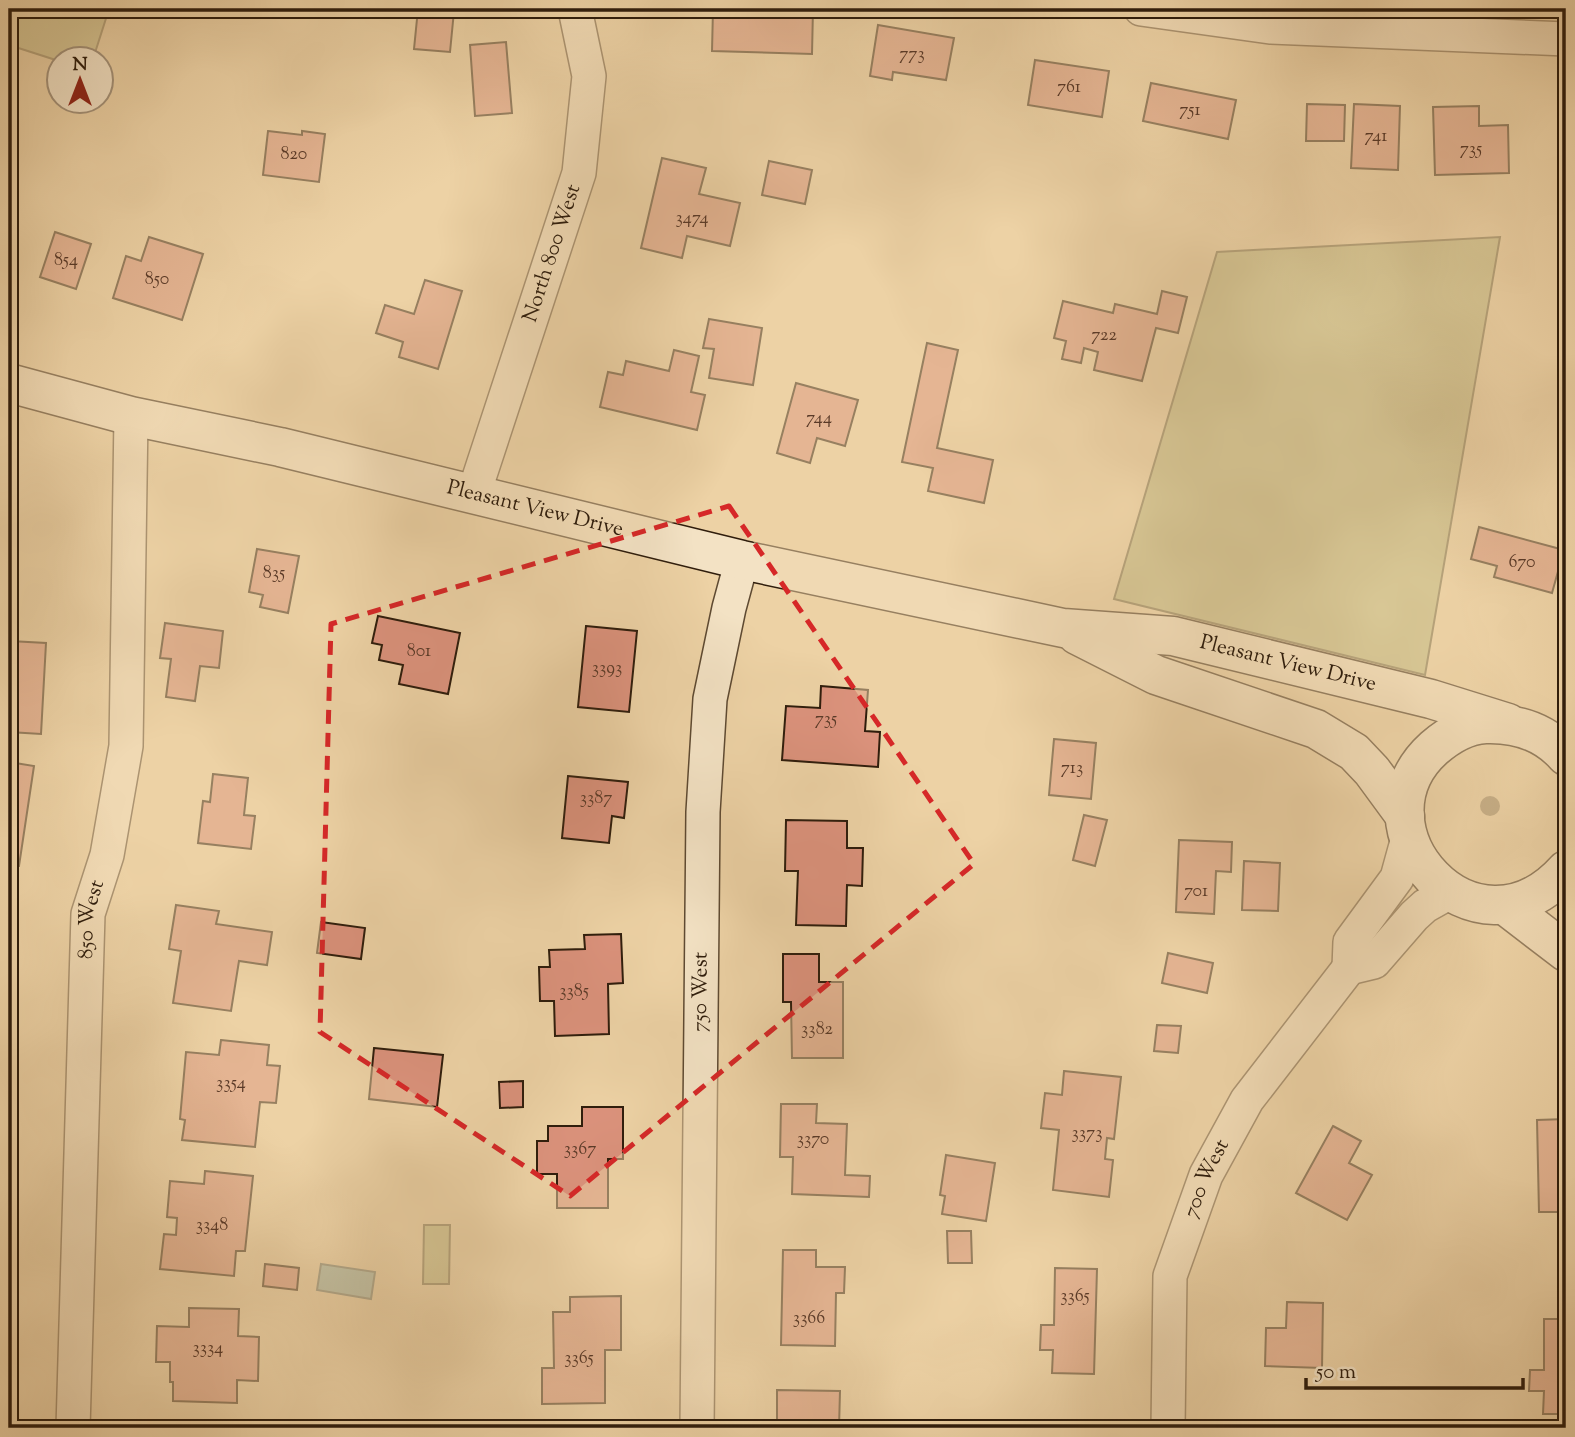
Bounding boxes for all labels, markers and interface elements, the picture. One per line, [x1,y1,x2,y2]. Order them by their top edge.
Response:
house number: 773 [899,42,925,68]
north arrow [46,46,116,116]
text: N [72,52,88,79]
house number: 761 [1057,75,1081,101]
house number: 751 [1179,98,1201,124]
house number: 741 [1365,124,1388,150]
house number: 735 [1460,137,1482,163]
house number: 820 [281,142,307,168]
street label: North 800 West [516,181,589,326]
house number: 3474 [675,206,709,232]
house number: 854 [54,248,78,274]
house number: 850 [145,267,169,293]
house number: 722 [1091,323,1117,349]
house number: 744 [806,406,832,432]
street label: Pleasant View Drive [444,473,626,545]
house number: 670 [1508,550,1536,576]
house number: 835 [263,561,285,587]
street label: Pleasant View Drive [1197,628,1379,700]
house number: 801 [407,639,431,665]
house number: 3393 [592,656,622,682]
house number: 735 [815,707,837,733]
house number: 713 [1061,756,1083,782]
house number: 3387 [580,786,612,812]
street label: 850 West [72,876,113,960]
house number: 701 [1184,879,1208,905]
street label: 750 West [686,952,717,1032]
house number: 3385 [559,979,589,1005]
house number: 3382 [801,1017,833,1043]
house number: 3354 [216,1071,246,1097]
house number: 3373 [1072,1121,1102,1147]
house number: 3370 [797,1127,829,1153]
street label: 700 West [1177,1134,1238,1222]
house number: 3367 [564,1137,596,1163]
house number: 3348 [196,1213,228,1239]
house number: 3365 [1060,1284,1090,1310]
house number: 3366 [793,1306,825,1332]
house number: 3334 [193,1336,223,1362]
house number: 3365 [564,1346,594,1372]
scale bar [1306,1346,1522,1390]
text: 50 m [1315,1358,1356,1388]

